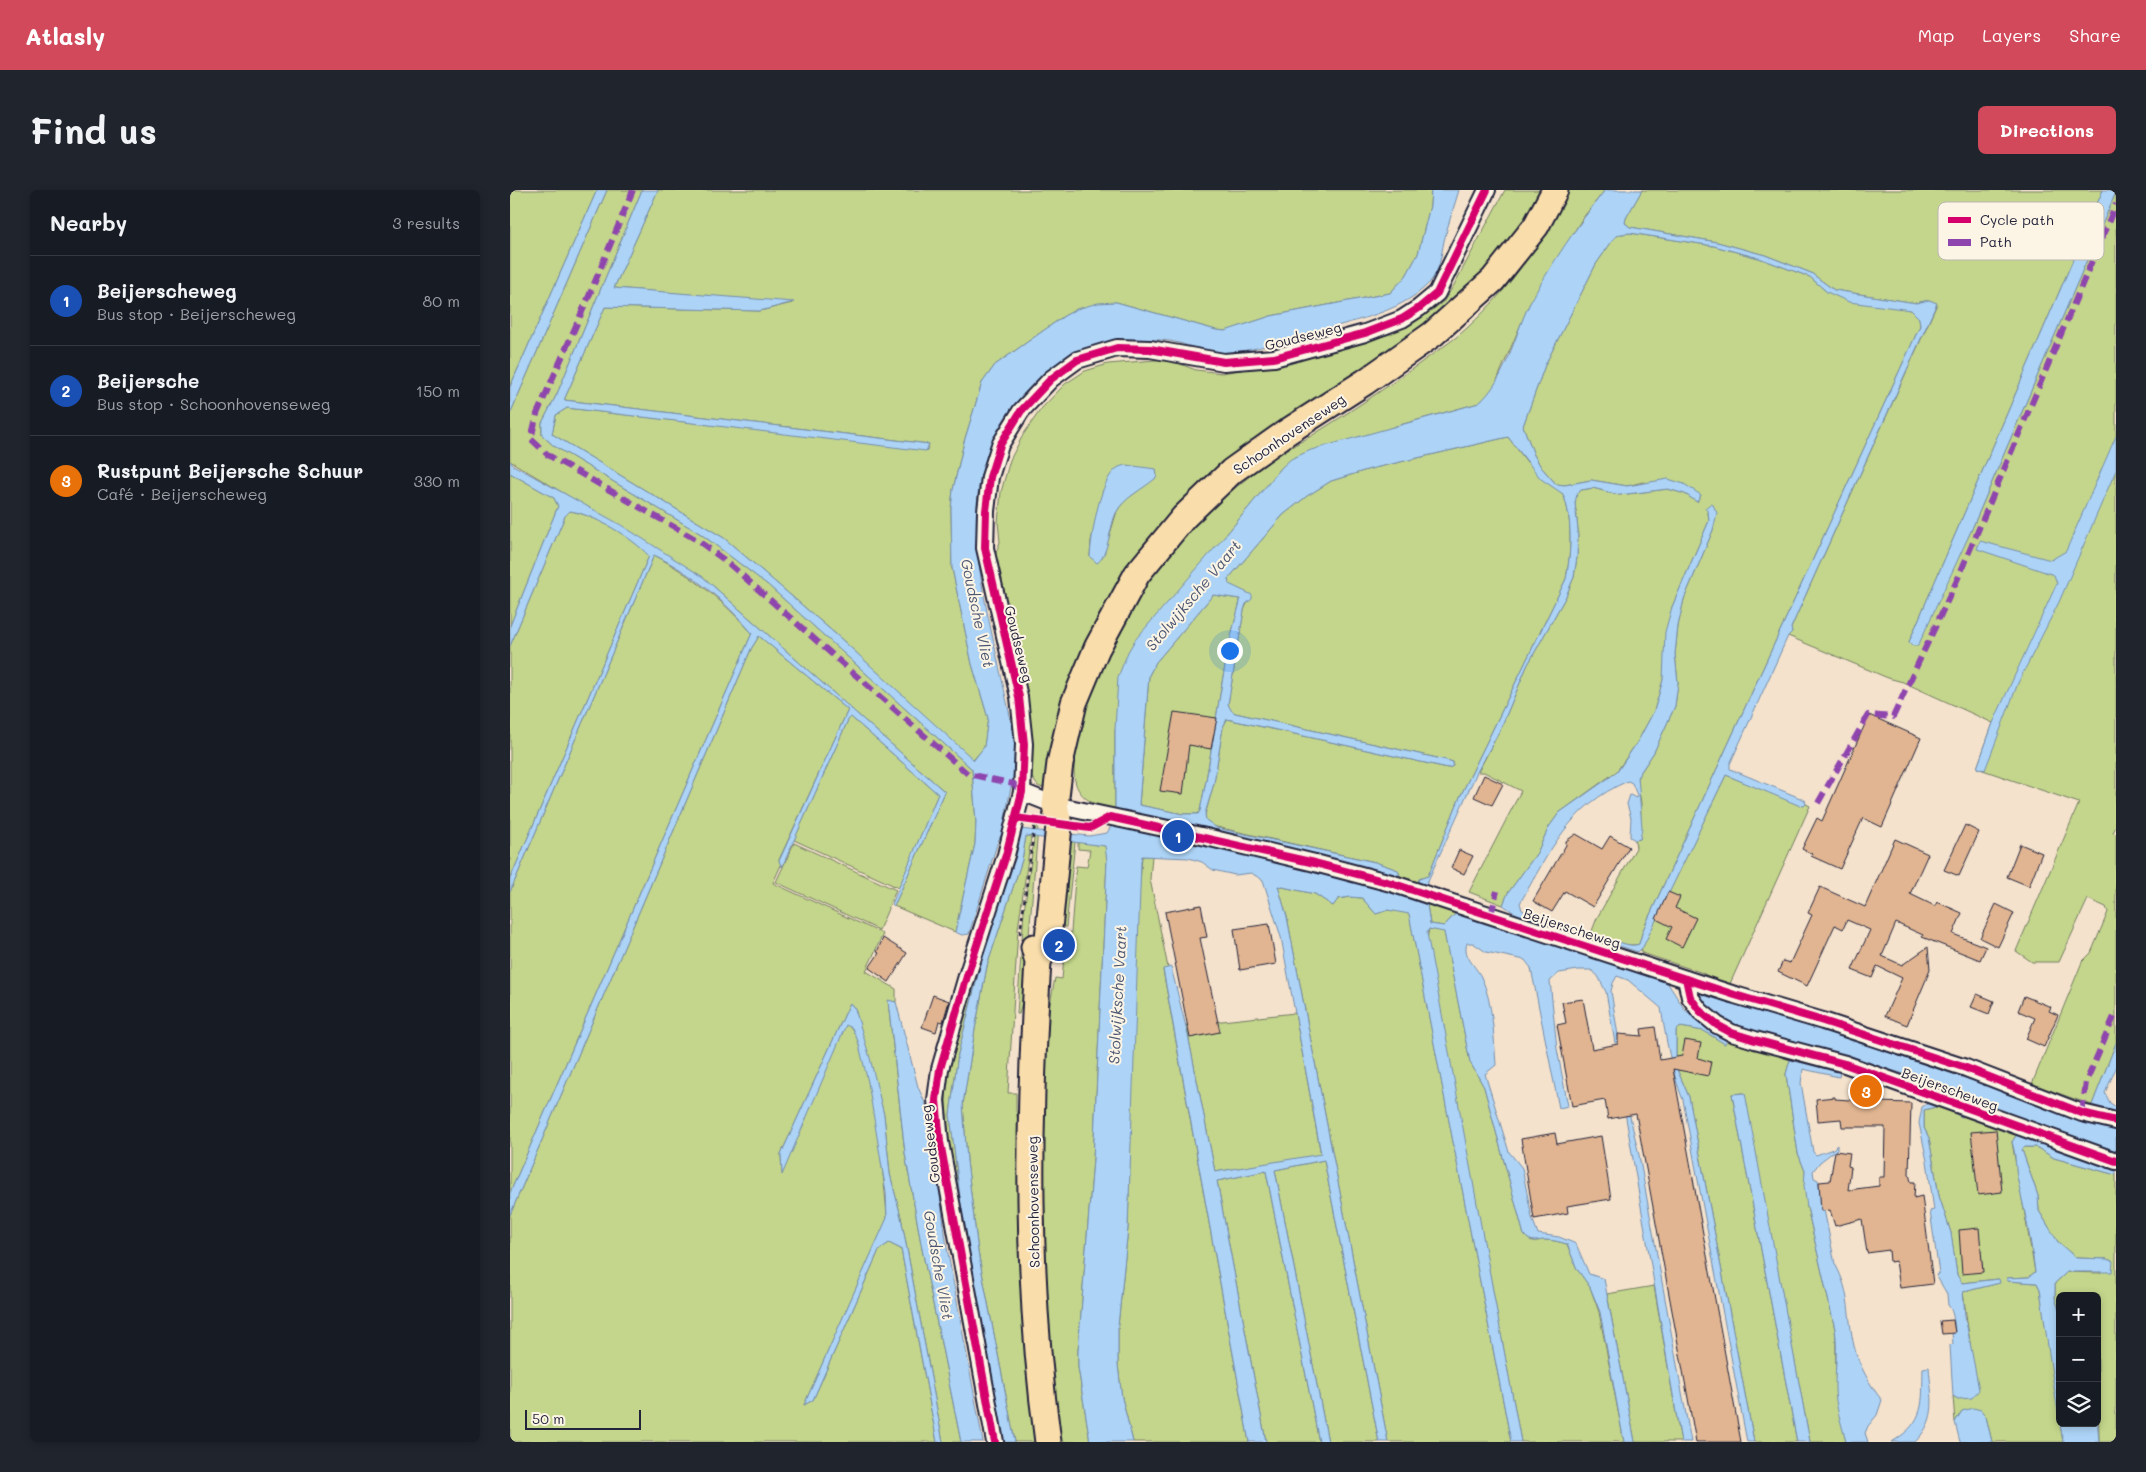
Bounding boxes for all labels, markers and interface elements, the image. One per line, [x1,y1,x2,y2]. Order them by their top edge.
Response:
text: Atlasly [25,20,105,51]
text: Map [1918,23,1954,47]
text: Layers [1982,23,2041,47]
text: Share [2069,23,2121,47]
button: Directions [1978,106,2116,154]
text: Find us [30,107,157,153]
legend [1938,202,2104,260]
text: Nearby [50,209,127,236]
text: Cycle path [1980,210,2054,229]
text: 3 results [392,212,460,233]
text: Path [1980,232,2011,251]
text: Beijerscheweg [97,278,236,303]
text: 1 [62,290,70,311]
text: 80 m [423,290,460,311]
text: Bus stop · Beijerscheweg [97,303,296,324]
street label: Goudseweg [1263,317,1343,355]
text: Beijersche [97,368,199,393]
text: 2 [62,380,70,401]
text: 150 m [416,380,460,401]
street label: Schoonhovenseweg [1229,389,1349,479]
text: Bus stop · Schoonhovenseweg [97,393,330,414]
text: Rustpunt Beijersche Schuur [97,458,363,483]
text: 3 [61,470,71,491]
text: 330 m [414,470,460,491]
text: Café · Beijerscheweg [97,483,267,504]
water label: Stolwijksche Vaart [1141,536,1245,654]
water label: Goudsche Vliet [957,557,999,669]
street label: Goudseweg [1000,604,1038,684]
your location [1217,638,1243,664]
pin: 1 [1162,817,1194,855]
street label: Beijerscheweg [1521,903,1623,953]
water label: Stolwijksche Vaart [1103,925,1131,1065]
pin: 2 [1043,926,1075,964]
street label: Beijerscheweg [1899,1063,2001,1115]
pin: 3 [1850,1072,1882,1110]
street label: Goudseweg [916,1104,944,1184]
street label: Schoonhovenseweg [1022,1136,1044,1268]
water label: Goudsche Vliet [920,1209,958,1321]
map controls [2056,1292,2101,1427]
button: + [2056,1292,2101,1337]
button: − [2056,1337,2101,1382]
button: layers [2056,1382,2101,1427]
scale bar [525,1407,641,1430]
text: 50 m [532,1409,564,1428]

